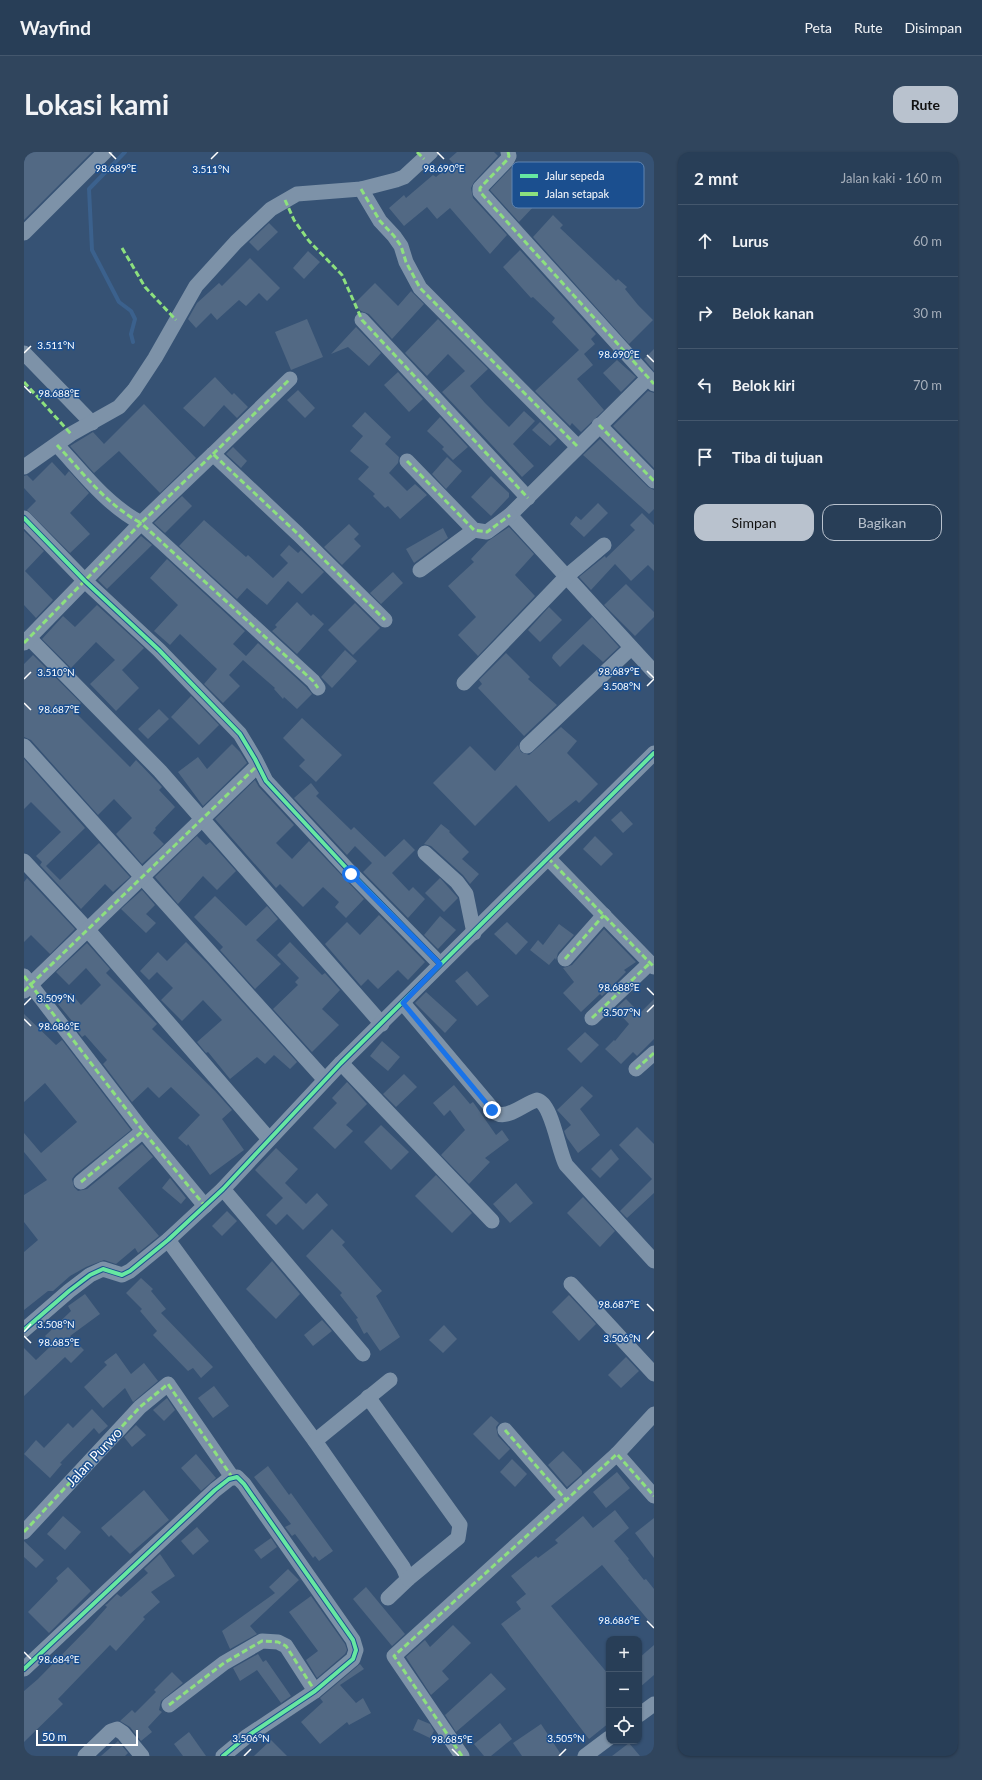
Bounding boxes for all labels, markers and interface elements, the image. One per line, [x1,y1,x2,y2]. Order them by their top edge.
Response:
text: Wayfind [20,16,91,39]
text: Peta [805,19,832,36]
text: Rute [854,19,883,36]
text: Disimpan [905,19,962,36]
button: Rute [893,86,958,123]
text: Lokasi kami [24,87,169,121]
text: 98.689°E [95,162,137,174]
text: 98.690°E [423,162,465,174]
legend [512,162,644,208]
text: 3.511°N [192,163,230,175]
text: 2 mnt [694,168,738,189]
text: Jalur sepeda [545,169,604,182]
text: Jalan kaki · 160 m [841,170,942,186]
text: Jalan setapak [545,187,609,200]
icon: ahead [694,230,716,252]
text: Lurus [732,232,769,250]
text: 60 m [913,233,942,249]
icon: right [694,302,716,324]
text: Belok kanan [732,304,814,322]
text: 30 m [913,305,942,321]
text: 3.511°N [37,339,75,351]
text: 98.690°E [598,348,640,360]
icon: left [694,374,716,396]
text: Belok kiri [732,376,795,394]
text: 70 m [913,377,942,393]
text: 98.688°E [38,387,80,399]
icon: arrive [694,446,716,468]
text: Tiba di tujuan [732,448,823,466]
button: Simpan [694,504,814,541]
button: Bagikan [822,504,942,541]
text: 98.689°E [598,665,640,677]
text: 3.510°N [37,666,75,678]
text: 3.508°N [603,680,641,692]
text: 98.687°E [38,703,80,715]
route start [342,865,360,883]
text: 98.688°E [598,981,640,993]
text: 3.509°N [37,992,75,1004]
text: 3.507°N [603,1006,641,1018]
text: 98.686°E [38,1020,80,1032]
route end [483,1101,501,1119]
text: 98.687°E [598,1298,640,1310]
text: 3.508°N [37,1318,75,1330]
text: 3.506°N [603,1332,641,1344]
text: 98.685°E [38,1336,80,1348]
street label: Jalan Purwo [62,1424,125,1490]
text: 98.686°E [598,1614,640,1626]
map controls [606,1636,642,1744]
button: + [606,1636,642,1672]
text: 98.684°E [38,1653,80,1665]
button: − [606,1672,642,1708]
button: locate [606,1708,642,1744]
scale bar [36,1728,138,1747]
text: 50 m [42,1730,67,1743]
text: 3.506°N [232,1732,270,1744]
text: 3.505°N [547,1732,585,1744]
text: 98.685°E [431,1733,473,1745]

